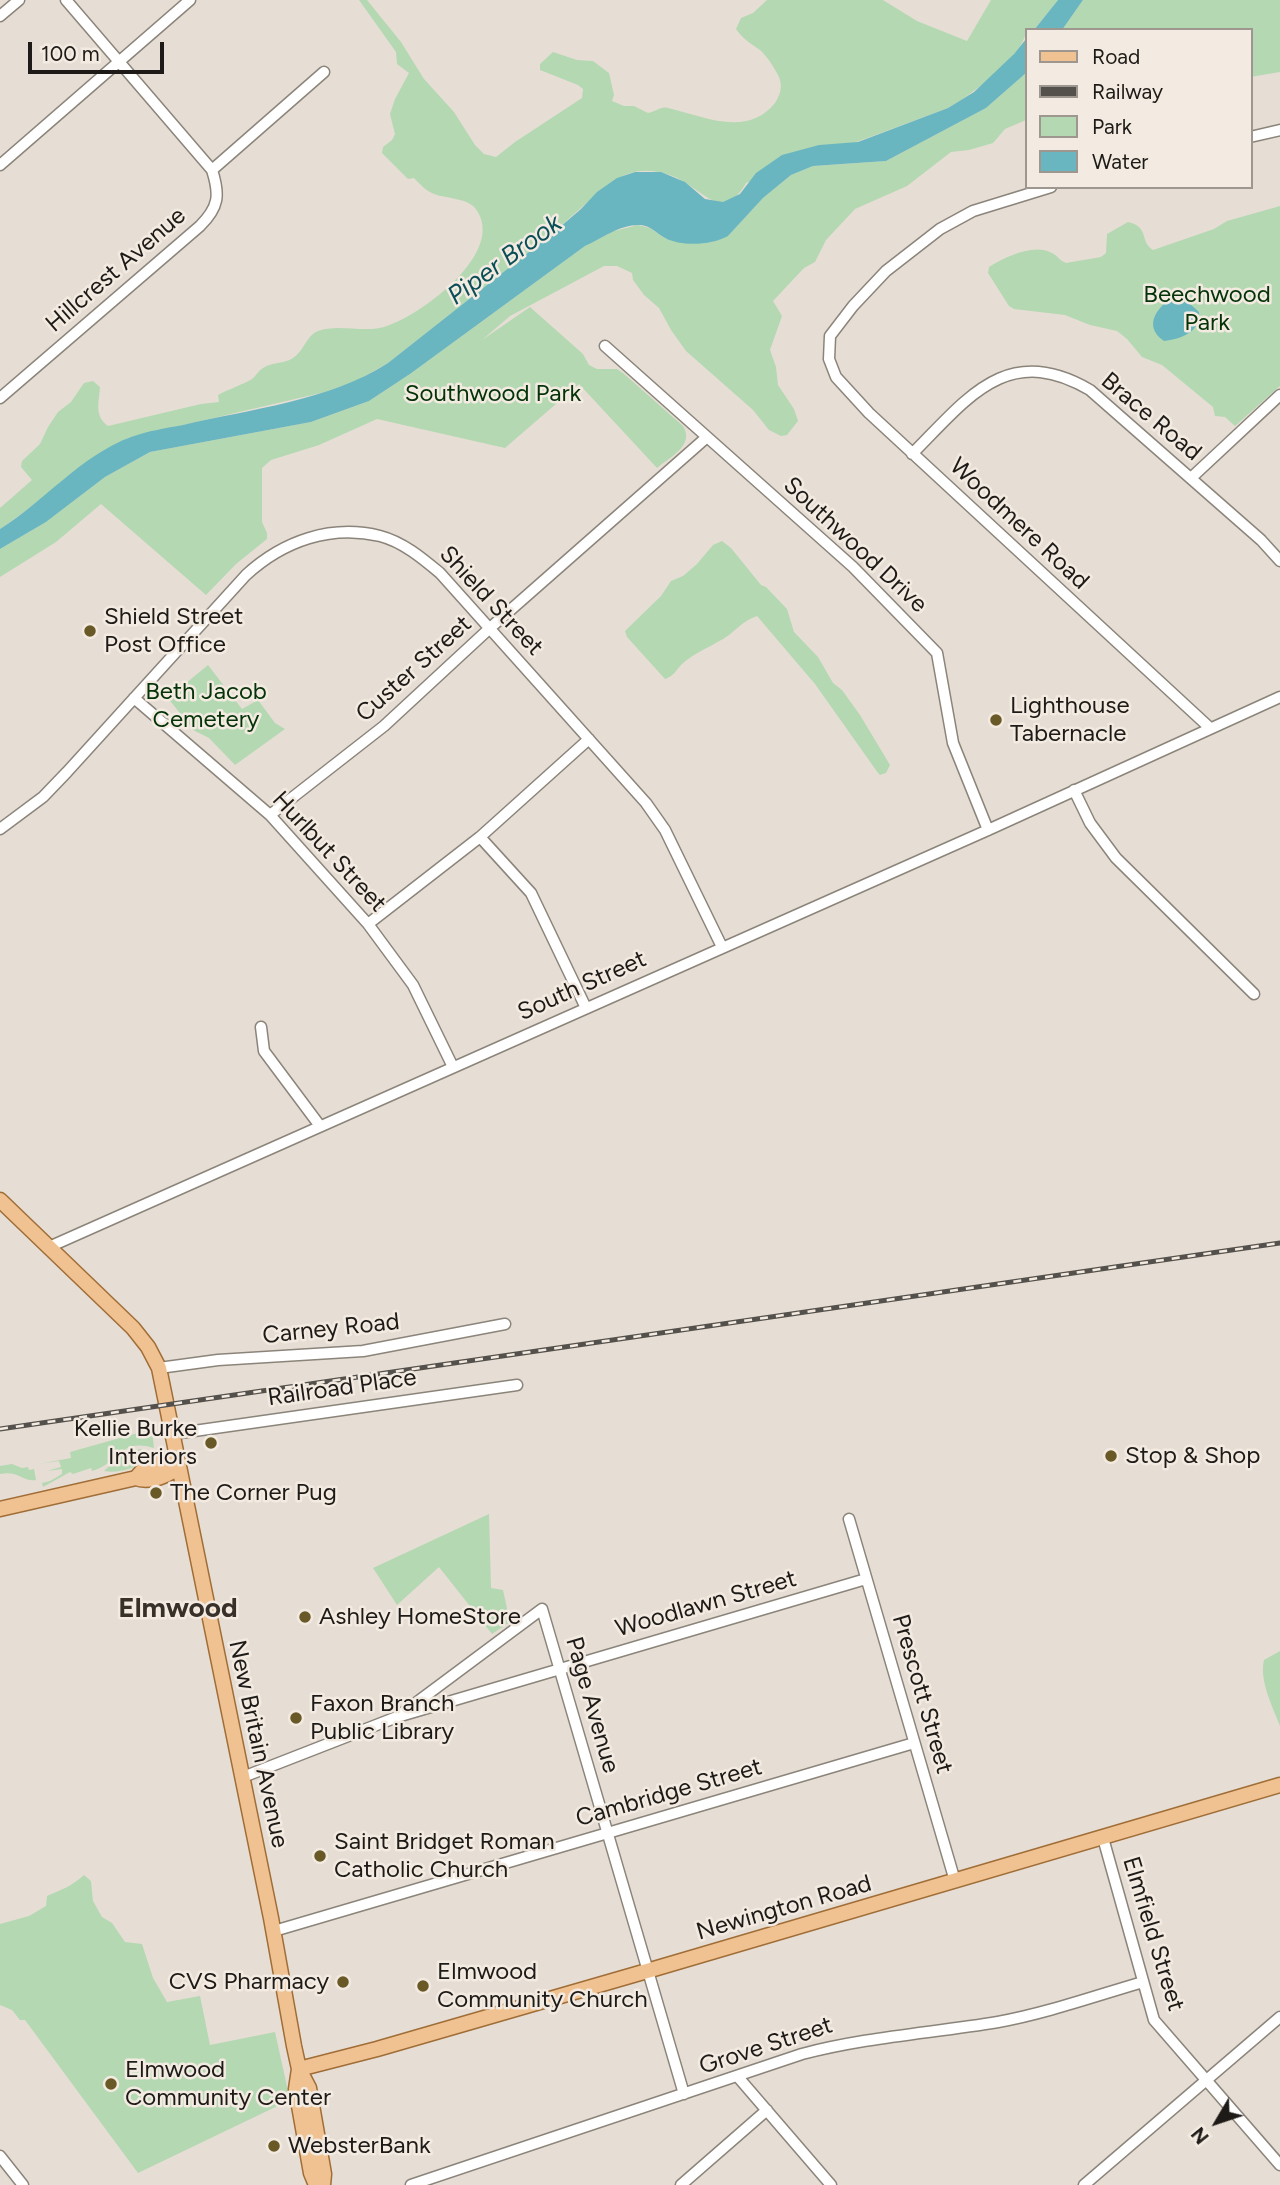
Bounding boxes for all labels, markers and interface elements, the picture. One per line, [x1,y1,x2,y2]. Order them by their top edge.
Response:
scale bar [32,28,168,72]
legend [1024,28,1252,189]
text: 100 m [41,41,100,66]
text: Road [1092,44,1140,69]
text: Railway [1092,79,1163,104]
text: Park [1092,114,1132,139]
text: Water [1092,149,1148,174]
street label: Hillcrest Avenue [40,201,192,339]
water label: Piper Brook [442,208,568,312]
park label: Beechwood Park [1143,281,1271,337]
street label: Brace Road [1095,367,1207,467]
park label: Southwood Park [405,380,581,408]
street label: Woodmere Road [943,452,1095,596]
street label: Southwood Drive [777,471,933,619]
street label: Shield Street [433,540,549,662]
place label: Shield Street Post Office [104,603,243,659]
street label: Custer Street [350,610,478,728]
marker: Shield Street Post Office [82,623,98,639]
park label: Beth Jacob Cemetery [145,678,267,734]
place label: Lighthouse Tabernacle [1010,692,1130,748]
marker: Lighthouse Tabernacle [988,712,1004,728]
street label: Hurlbut Street [266,786,392,918]
street label: South Street [513,945,651,1027]
street label: Carney Road [261,1307,401,1351]
street label: Railroad Place [266,1363,418,1413]
place label: Kellie Burke Interiors [74,1415,197,1471]
marker: Kellie Burke Interiors [203,1435,219,1451]
place label: Stop & Shop [1125,1442,1260,1470]
marker: Stop & Shop [1103,1448,1119,1464]
place label: The Corner Pug [170,1479,337,1507]
marker: The Corner Pug [148,1485,164,1501]
street label: Woodlawn Street [612,1564,800,1644]
district label: Elmwood [118,1592,238,1626]
place label: Ashley HomeStore [319,1603,521,1631]
marker: Ashley HomeStore [297,1609,313,1625]
street label: Prescott Street [886,1611,958,1777]
street label: Page Avenue [559,1634,625,1776]
street label: New Britain Avenue [222,1637,294,1851]
place label: Faxon Branch Public Library [310,1690,454,1746]
marker: Faxon Branch Public Library [288,1710,304,1726]
street label: Cambridge Street [573,1753,765,1833]
place label: Saint Bridget Roman Catholic Church [334,1828,555,1884]
marker: Saint Bridget Roman Catholic Church [312,1848,328,1864]
street label: Elmfield Street [1116,1853,1190,2015]
street label: Newington Road [693,1869,875,1947]
place label: Elmwood Community Church [437,1958,648,2014]
place label: CVS Pharmacy [169,1968,329,1996]
marker: CVS Pharmacy [335,1974,351,1990]
marker: Elmwood Community Church [415,1978,431,1994]
street label: Grove Street [696,2011,836,2081]
place label: Elmwood Community Center [125,2056,331,2112]
marker: Elmwood Community Center [103,2076,119,2092]
north arrow [1182,2087,1252,2157]
text: N [1187,2123,1214,2148]
place label: WebsterBank [288,2132,431,2160]
marker: WebsterBank [266,2138,282,2154]

